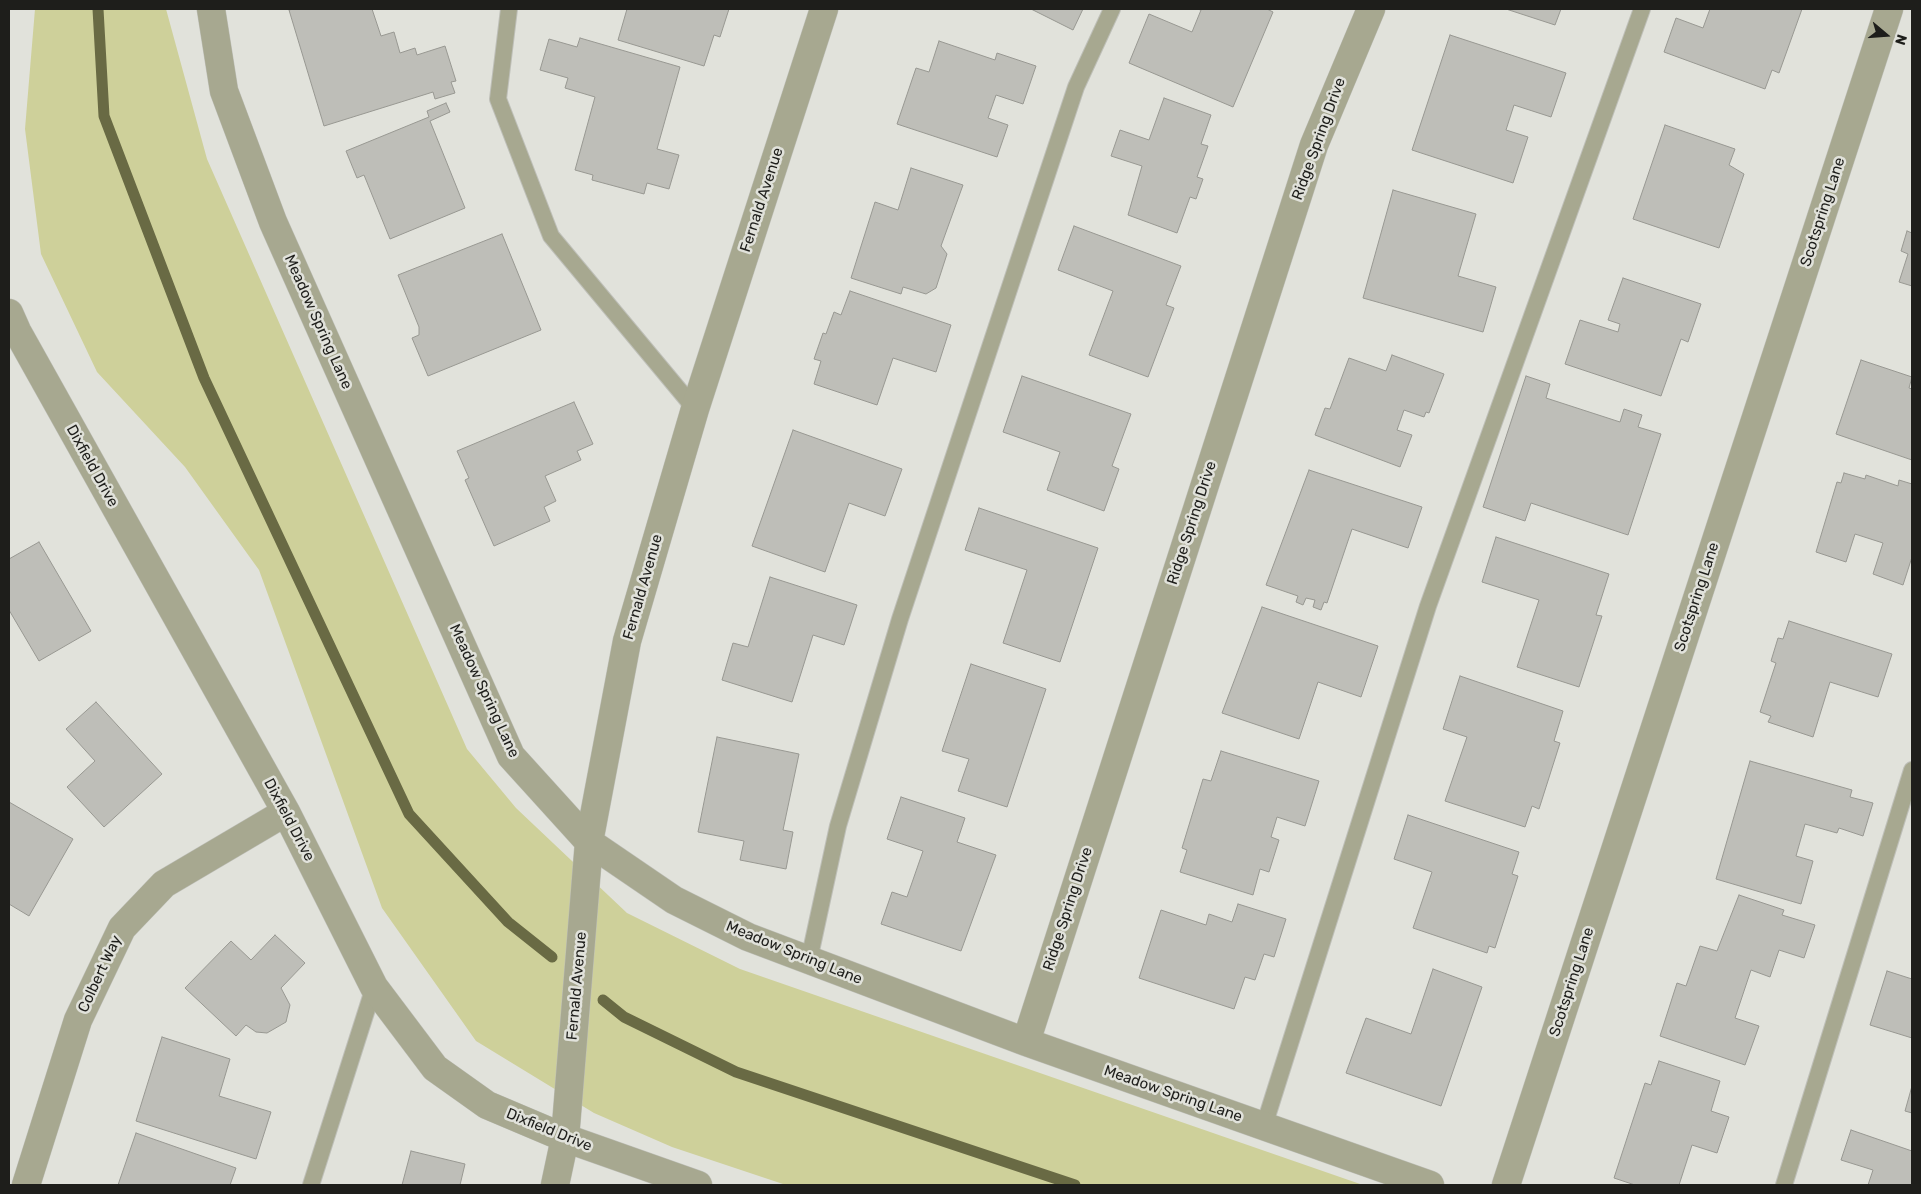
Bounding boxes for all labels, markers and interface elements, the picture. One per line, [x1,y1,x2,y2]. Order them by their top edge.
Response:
north arrow [1861,10,1911,60]
text: N [1891,32,1910,47]
street label: Ridge Spring Drive [1289,75,1349,203]
street label: Fernald Avenue [737,145,787,255]
street label: Scotspring Lane [1797,155,1849,269]
street label: Meadow Spring Lane [280,252,356,392]
street label: Dixfield Drive [62,422,122,510]
street label: Ridge Spring Drive [1164,459,1220,587]
street label: Fernald Avenue [619,532,667,642]
street label: Scotspring Lane [1671,540,1723,654]
street label: Meadow Spring Lane [445,621,523,761]
street label: Dixfield Drive [260,776,318,864]
street label: Ridge Spring Drive [1040,845,1096,973]
street label: Meadow Spring Lane [723,917,865,989]
street label: Scotspring Lane [1546,925,1598,1039]
street label: Fernald Avenue [563,931,591,1041]
street label: Colbert Way [74,933,126,1015]
street label: Meadow Spring Lane [1101,1062,1245,1126]
street label: Dixfield Drive [503,1105,595,1155]

